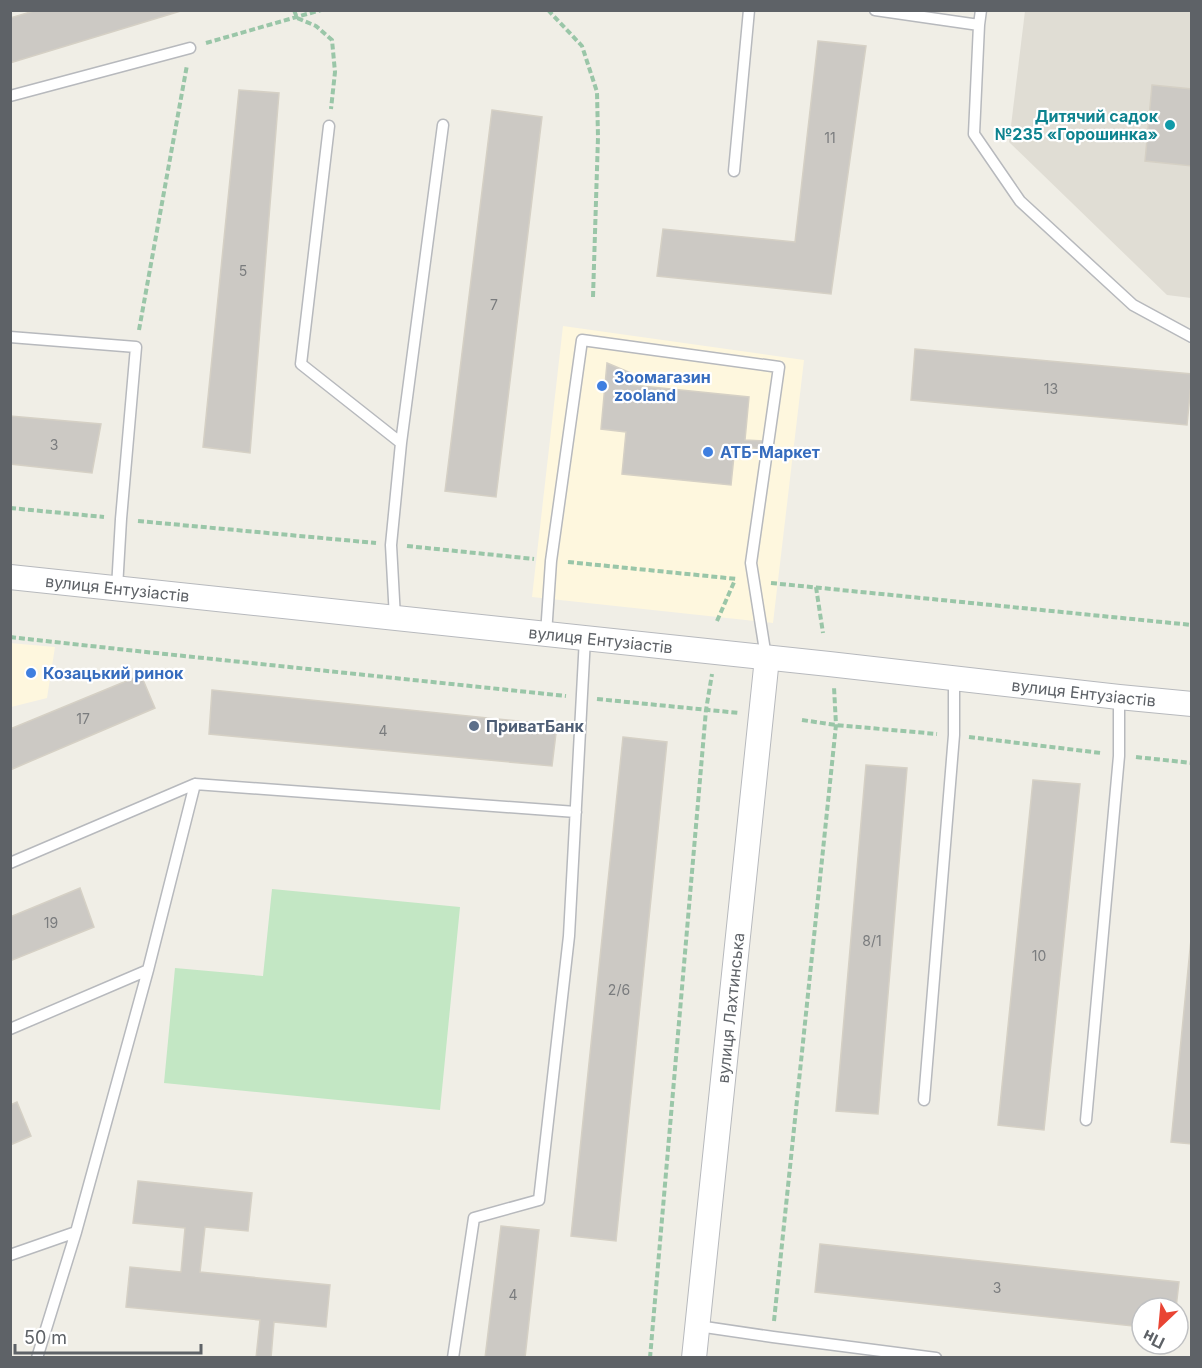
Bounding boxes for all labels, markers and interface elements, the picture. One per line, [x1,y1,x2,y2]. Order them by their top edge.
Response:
place label: Дитячий садок №235 «Горошинка» [995,106,1159,144]
marker: Дитячий садок №235 «Горошинка» [1163,118,1177,132]
house number: 11 [824,129,836,146]
house number: 5 [239,262,247,279]
house number: 7 [490,296,498,313]
place label: Зоомагазин zooland [614,367,711,405]
marker: Зоомагазин zooland [595,379,609,393]
house number: 13 [1044,380,1058,397]
house number: 3 [50,436,58,453]
place label: АТБ-Маркет [720,442,820,462]
marker: АТБ-Маркет [701,445,715,459]
street label: вулиця Ентузіастів [44,571,191,606]
street label: вулиця Ентузіастів [528,622,674,657]
place label: Козацький ринок [43,663,184,683]
marker: Козацький ринок [24,666,38,680]
street label: вулиця Ентузіастів [1011,675,1157,710]
house number: 17 [76,710,90,727]
place label: ПриватБанк [486,716,585,736]
marker: ПриватБанк [467,719,481,733]
house number: 4 [378,722,388,739]
house number: 19 [44,914,58,931]
street label: вулиця Лахтинська [713,932,748,1084]
house number: 8/1 [862,932,882,949]
house number: 10 [1032,947,1046,964]
house number: 2/6 [608,981,630,998]
house number: 3 [993,1279,1001,1296]
house number: 4 [508,1286,518,1303]
north arrow [1130,1296,1190,1356]
scale bar [15,1317,201,1355]
text: Пн [1139,1326,1168,1353]
text: 50 m [24,1327,67,1348]

